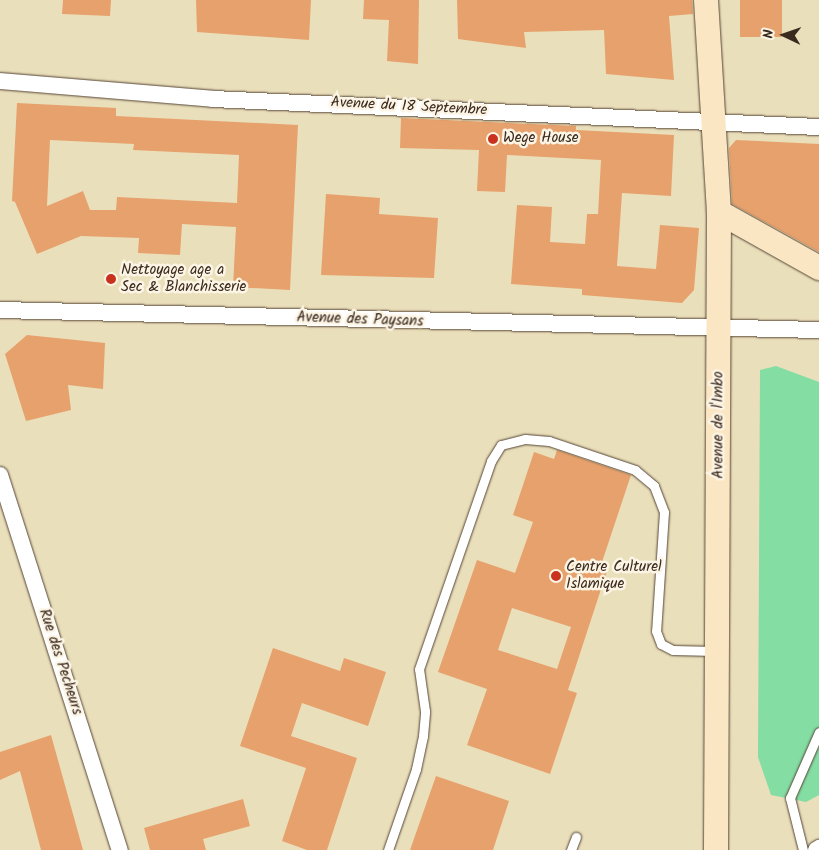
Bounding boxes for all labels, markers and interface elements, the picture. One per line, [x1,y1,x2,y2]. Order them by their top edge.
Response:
north arrow [759,10,809,60]
text: N [758,29,780,39]
street label: Avenue du 18 Septembre [330,94,488,120]
place label: Wege House [503,130,579,148]
marker: Wege House [487,133,499,145]
place label: Nettoyage age a Sec & Blanchisserie [121,261,246,296]
marker: Nettoyage age a Sec & Blanchisserie [105,273,117,285]
street label: Avenue des Paysans [296,309,424,331]
street label: Avenue de l'Imbo [710,371,728,479]
place label: Centre Culturel Islamique [566,558,662,593]
marker: Centre Culturel Islamique [550,570,562,582]
street label: Rue des Pecheurs [34,607,86,717]

